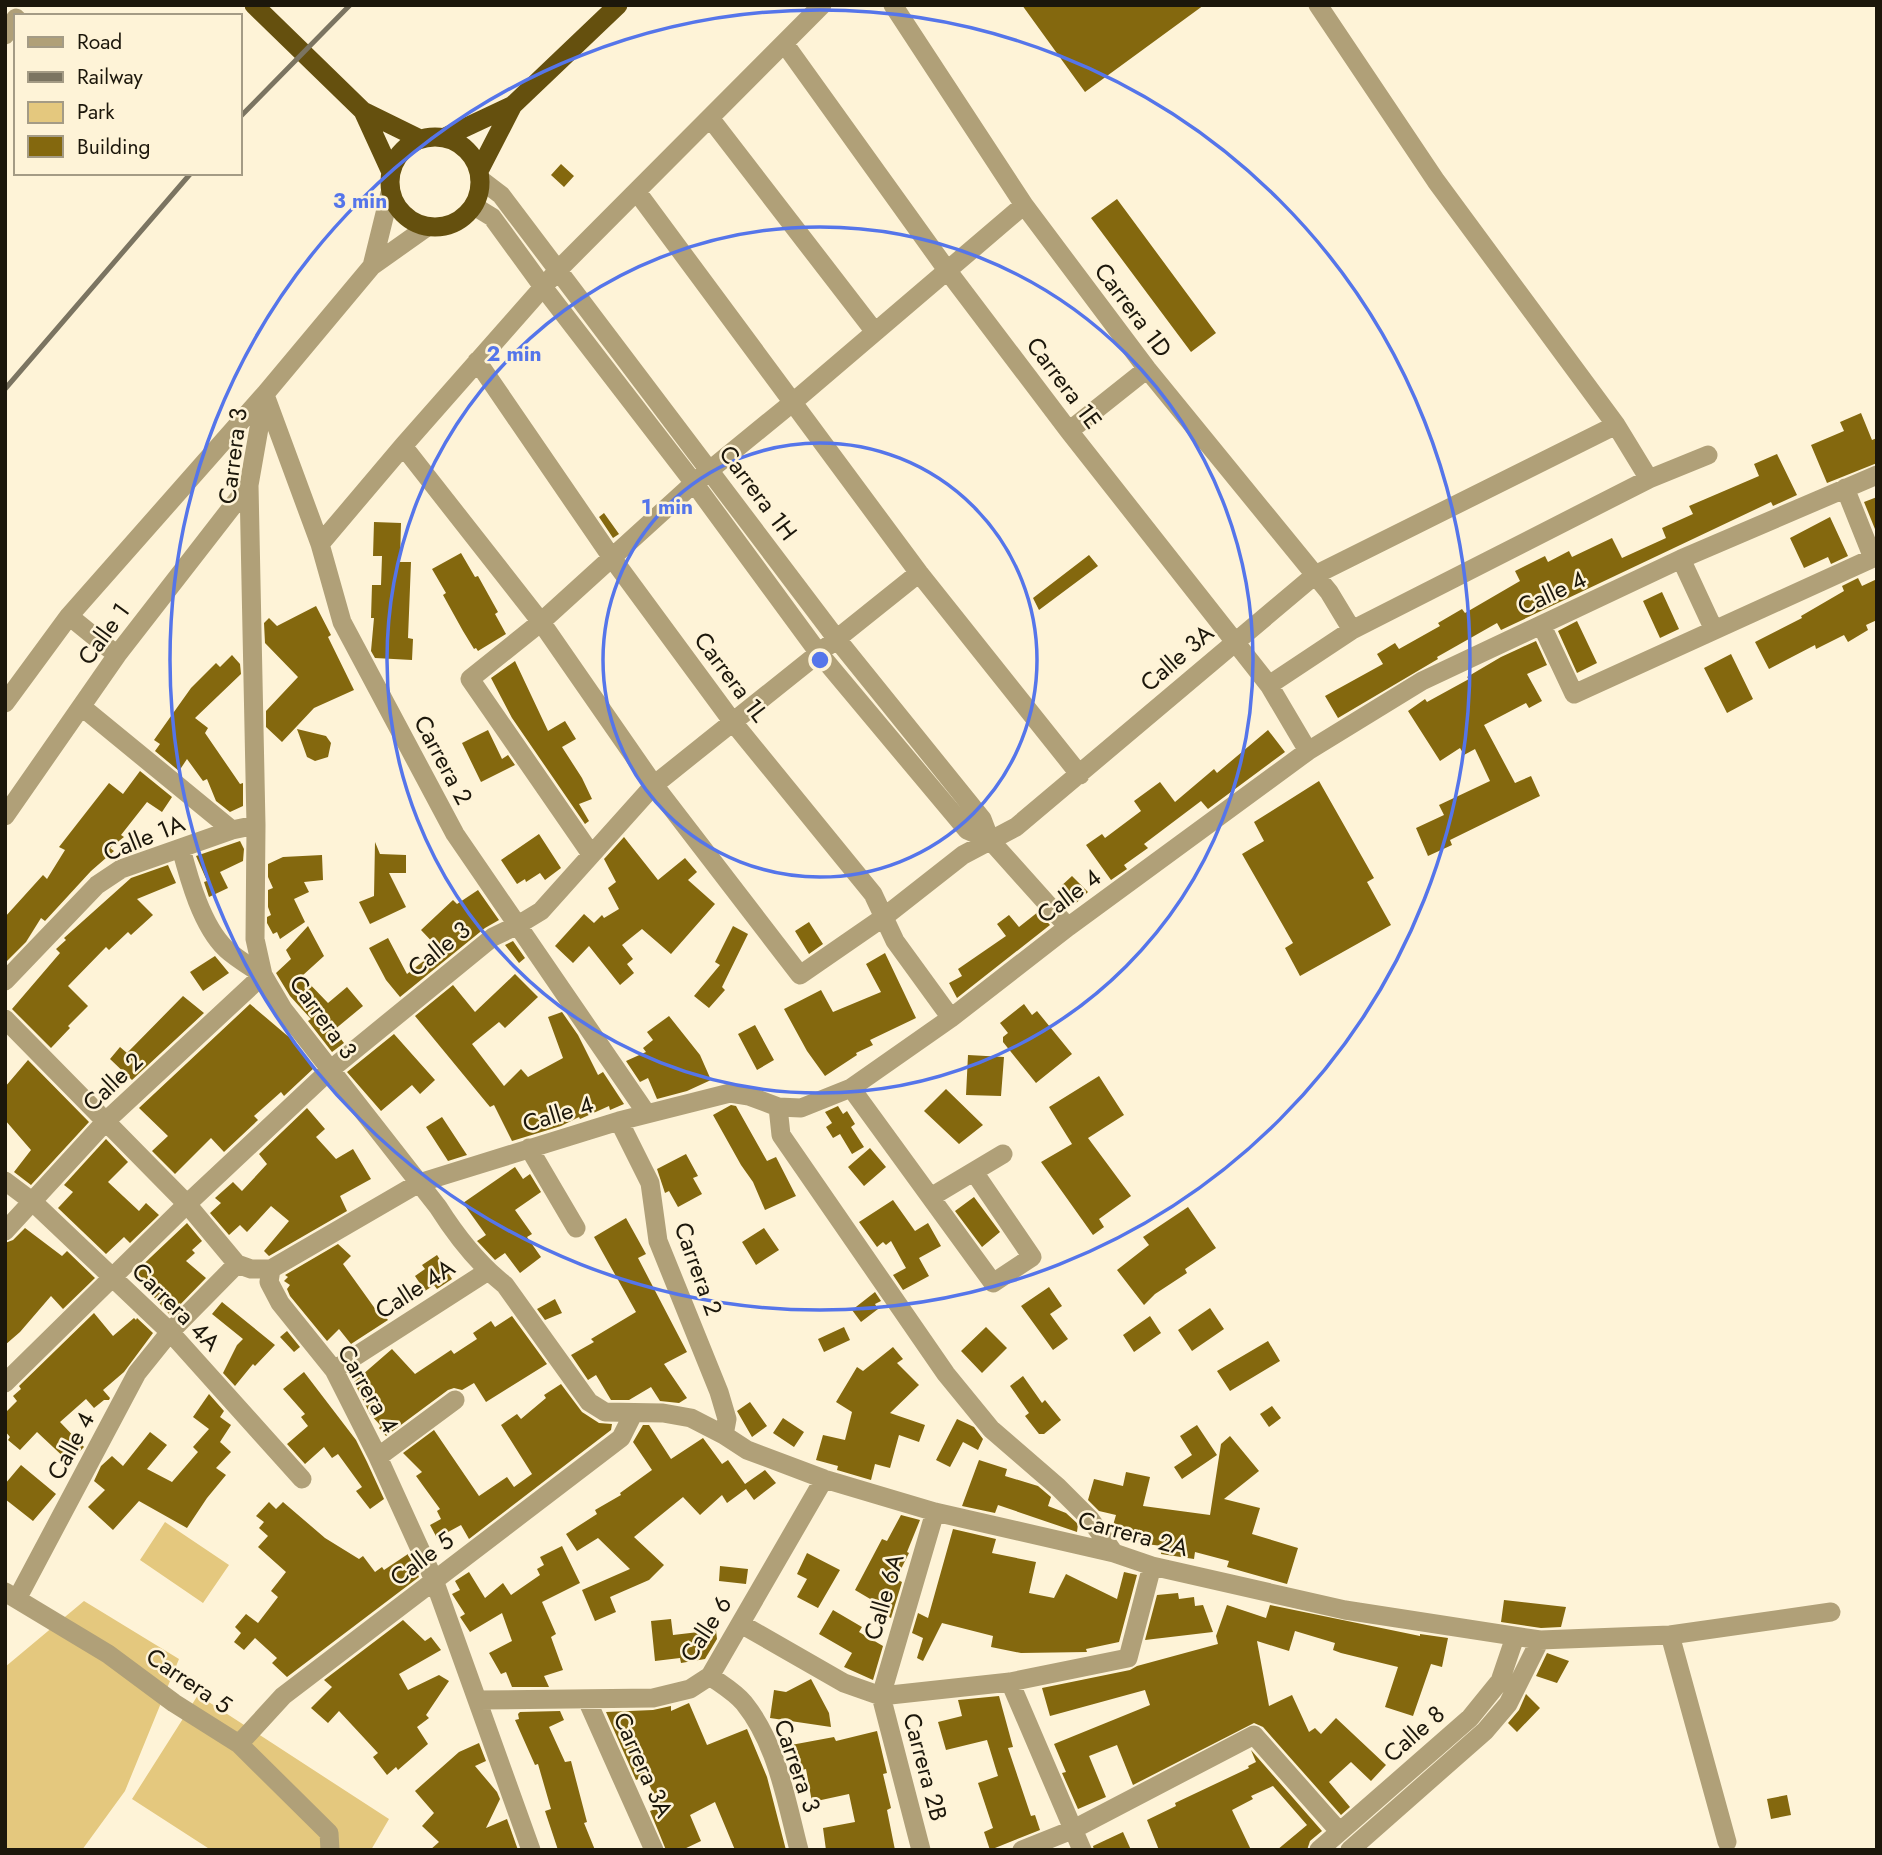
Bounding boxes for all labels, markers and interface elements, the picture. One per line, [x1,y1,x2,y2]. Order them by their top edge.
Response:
legend [14,14,242,175]
text: Road [77,27,122,57]
text: Railway [77,62,143,92]
text: Park [77,97,115,127]
text: Building [77,132,150,162]
text: 3 min [333,186,387,216]
street label: Carrera 1D [1086,255,1181,364]
street label: Carrera 1E [1018,329,1111,436]
text: 2 min [486,339,542,369]
street label: Carrera 3 [209,406,256,506]
street label: Carrera 1H [711,438,806,548]
text: 1 min [641,492,693,522]
street label: Calle 4 [1512,561,1592,624]
street label: Calle 1 [69,595,138,672]
street label: Calle 3A [1132,616,1221,699]
street label: Carrera 1L [686,624,777,729]
centre of rings [808,648,832,672]
street label: Carrera 2 [405,709,482,811]
street label: Calle 1A [98,805,190,870]
street label: Calle 4 [1029,860,1108,931]
street label: Calle 3 [400,912,478,985]
street label: Carrera 3 [281,967,366,1066]
street label: Calle 2 [75,1044,151,1119]
street label: Calle 4 [518,1086,598,1141]
street label: Carrera 2 [665,1217,732,1320]
street label: Calle 4A [368,1250,461,1327]
street label: Carrera 4A [124,1254,229,1359]
street label: Carrera 4 [329,1338,408,1440]
street label: Calle 4 [38,1406,103,1486]
street label: Carrera 2A [1074,1502,1192,1565]
street label: Calle 5 [382,1523,461,1594]
street label: Calle 6A [855,1549,913,1644]
street label: Calle 6 [671,1589,740,1669]
street label: Carrera 5 [139,1639,239,1722]
street label: Calle 8 [1375,1697,1452,1770]
street label: Carrera 3A [605,1707,682,1823]
street label: Carrera 2B [894,1709,957,1825]
street label: Carrera 3 [765,1715,830,1817]

